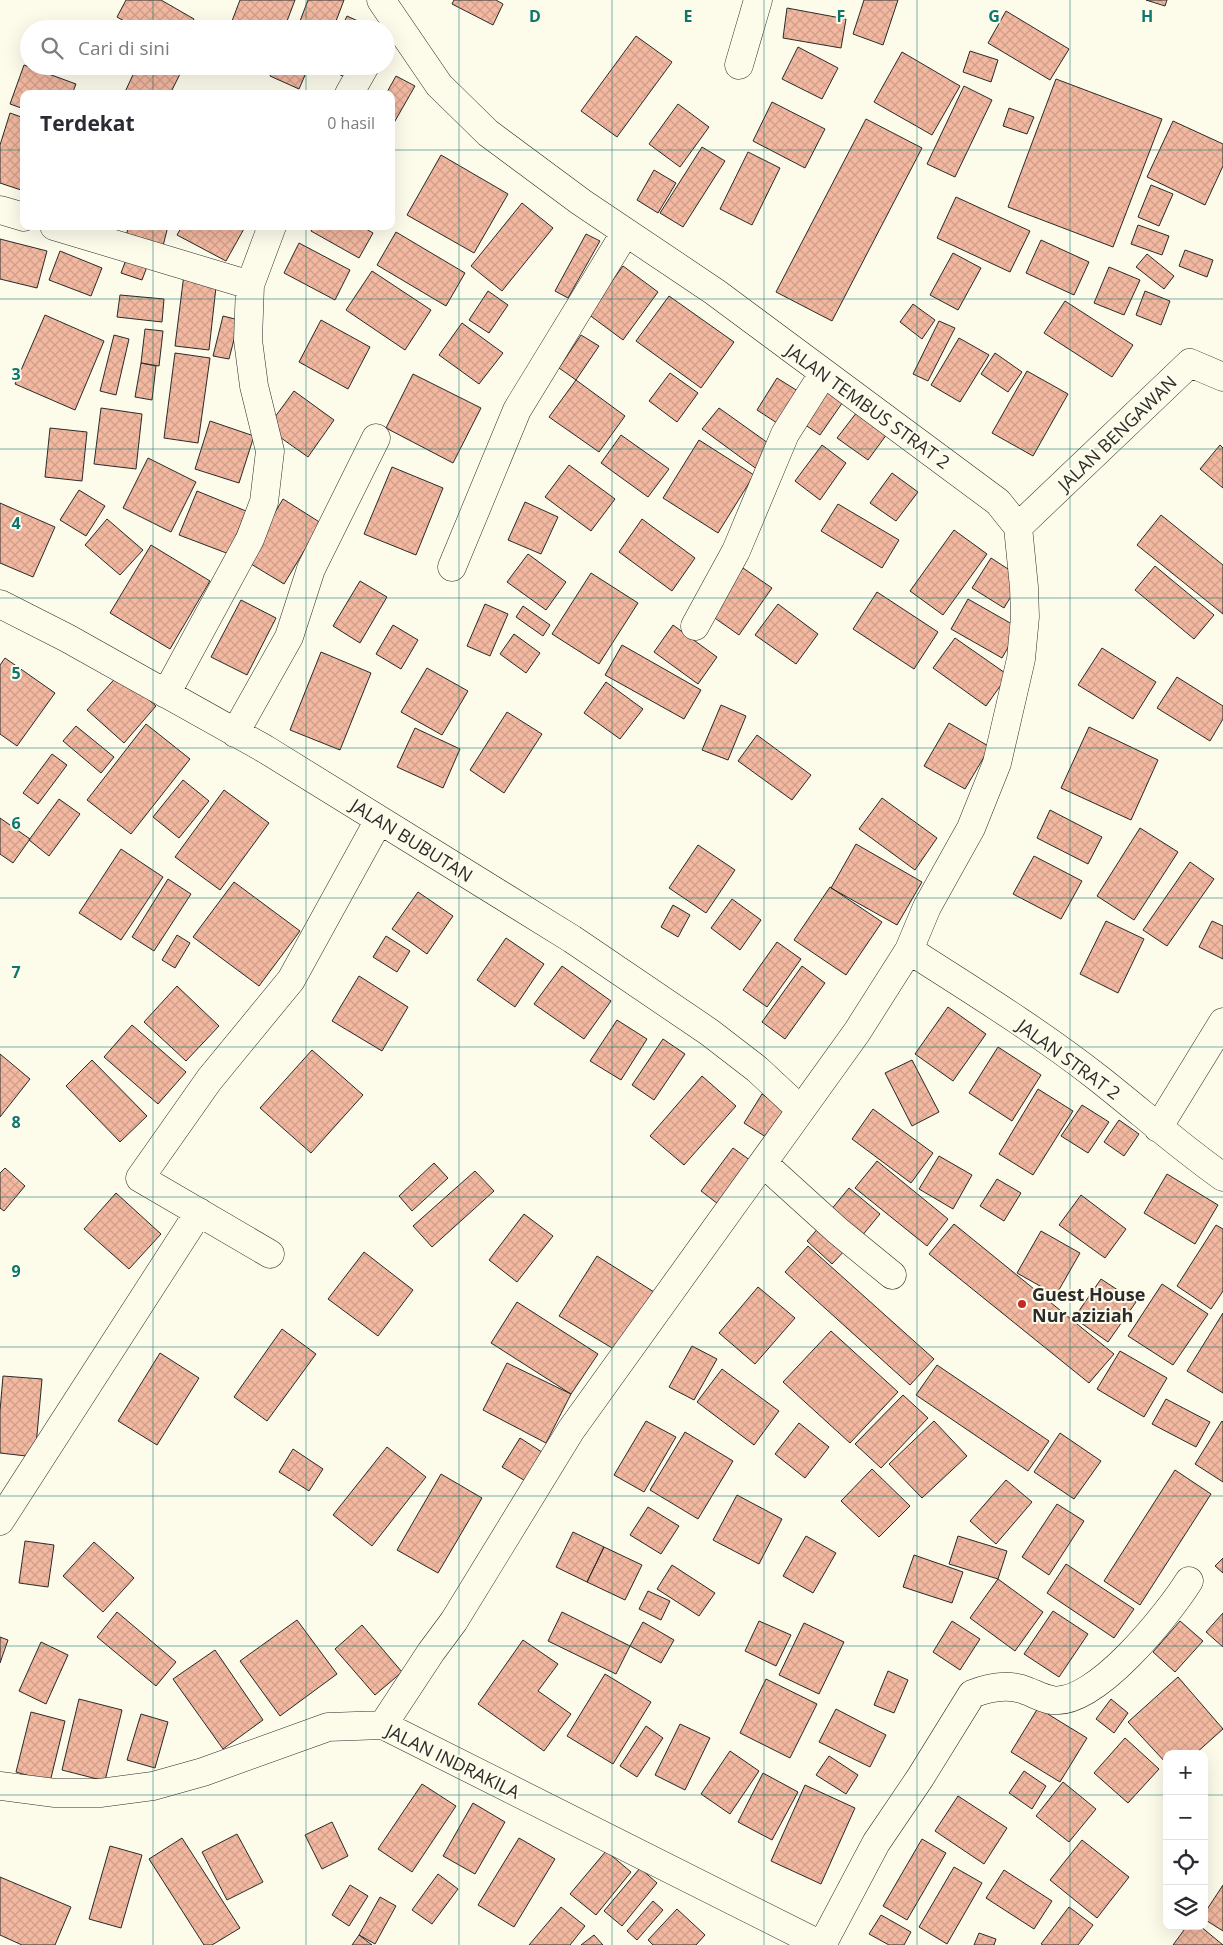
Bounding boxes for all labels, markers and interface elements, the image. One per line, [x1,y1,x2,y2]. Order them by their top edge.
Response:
text: D [529,5,541,27]
text: E [684,5,693,27]
text: F [837,5,845,27]
text: G [988,5,1000,27]
text: H [1141,5,1153,27]
search box [20,20,395,75]
icon: search [38,34,66,62]
text: Cari di sini [78,35,170,61]
text: Terdekat [40,109,135,137]
text: 0 hasil [327,112,375,134]
street label: JALAN TEMBUS STRAT 2 [779,337,955,474]
text: 3 [11,363,21,385]
street label: JALAN BENGAWAN [1051,370,1182,497]
text: 4 [11,512,21,534]
text: 5 [11,662,21,684]
street label: JALAN BUBUTAN [345,792,478,887]
text: 6 [11,812,21,834]
text: 7 [11,961,21,983]
street label: JALAN STRAT 2 [1011,1012,1126,1105]
text: 8 [11,1111,21,1133]
text: 9 [11,1260,21,1282]
place label: Guest House Nur aziziah [1032,1282,1145,1327]
marker: Guest House Nur aziziah [1016,1298,1028,1310]
street label: JALAN INDRAKILA [380,1717,525,1804]
map controls [1163,1750,1208,1930]
button: + [1163,1750,1208,1795]
button: − [1163,1795,1208,1840]
button: locate [1163,1840,1208,1885]
button: layers [1163,1885,1208,1930]

